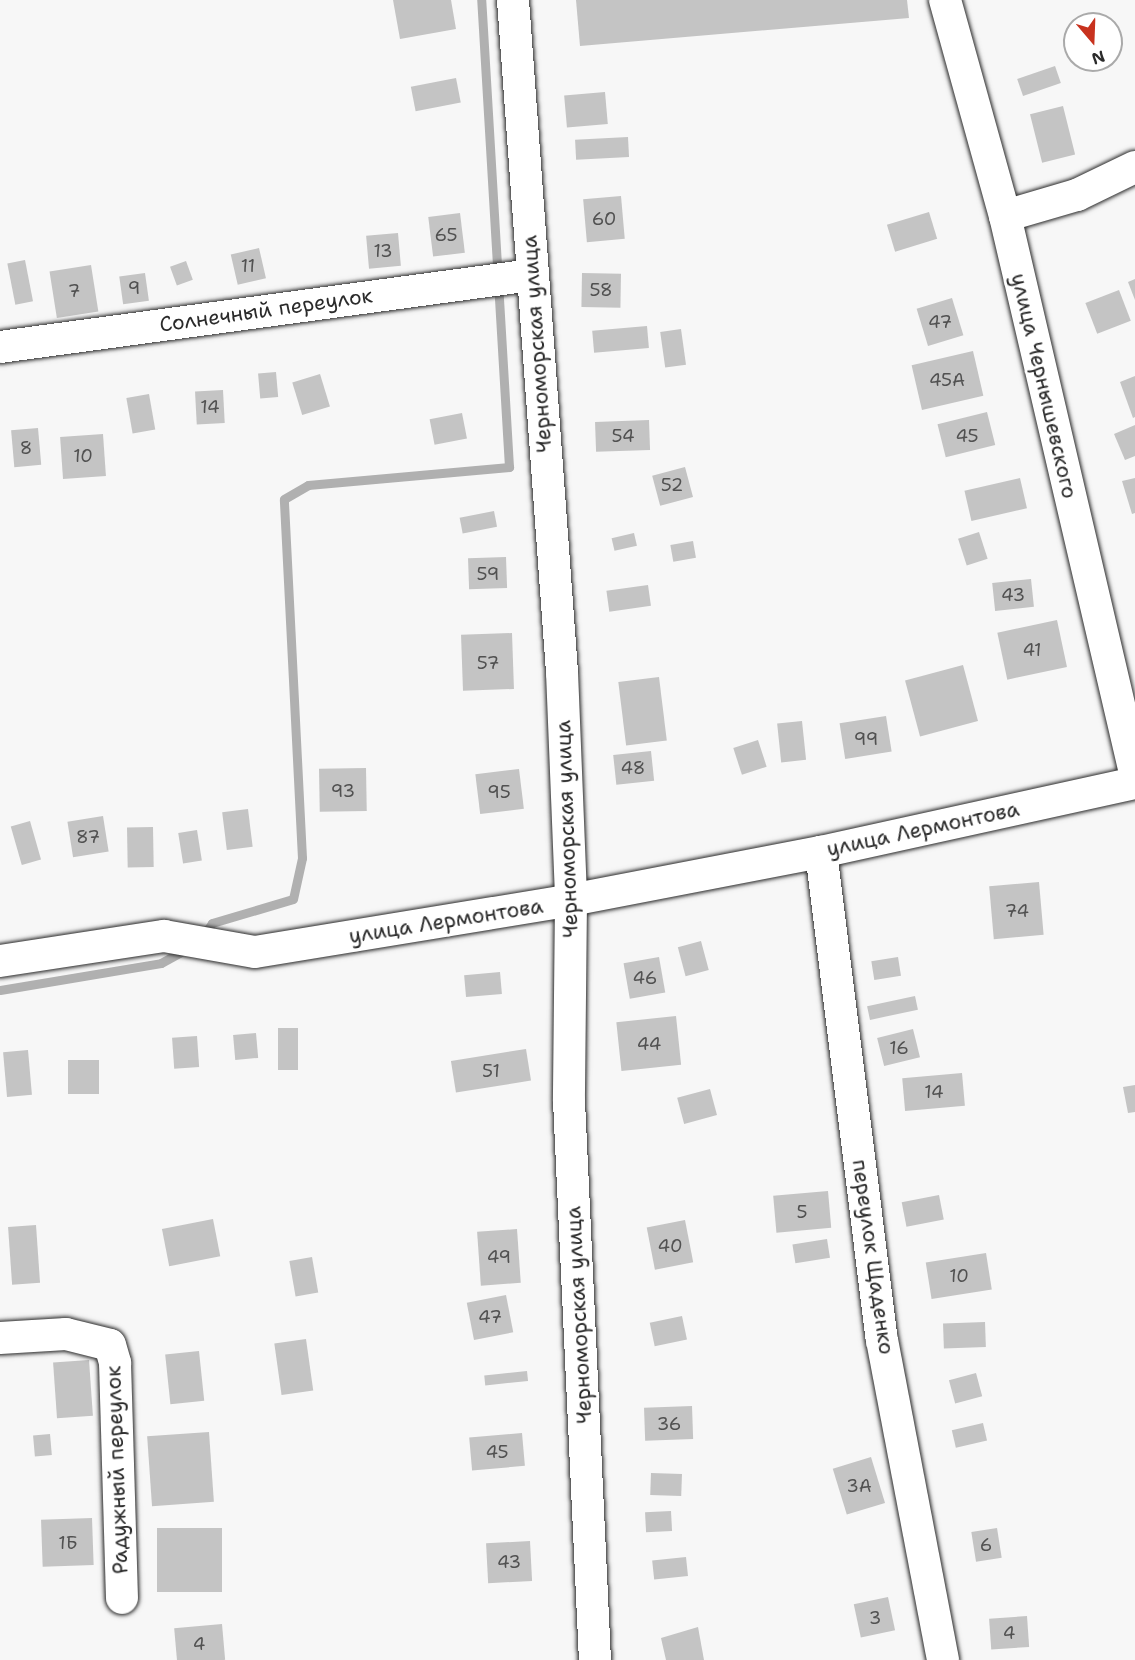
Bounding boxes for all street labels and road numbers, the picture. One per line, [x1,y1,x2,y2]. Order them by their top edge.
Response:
street label: Черноморская улица [517,234,557,454]
street label: улица Чернышевского [1006,271,1082,501]
street label: Солнечный переулок [158,283,374,337]
street label: Черноморская улица [551,720,583,938]
street label: улица Лермонтова [824,796,1022,862]
street label: улица Лермонтова [347,893,545,949]
street label: переулок Щаденко [847,1158,899,1356]
street label: Черноморская улица [561,1205,597,1425]
street label: Радужный переулок [101,1365,133,1575]

